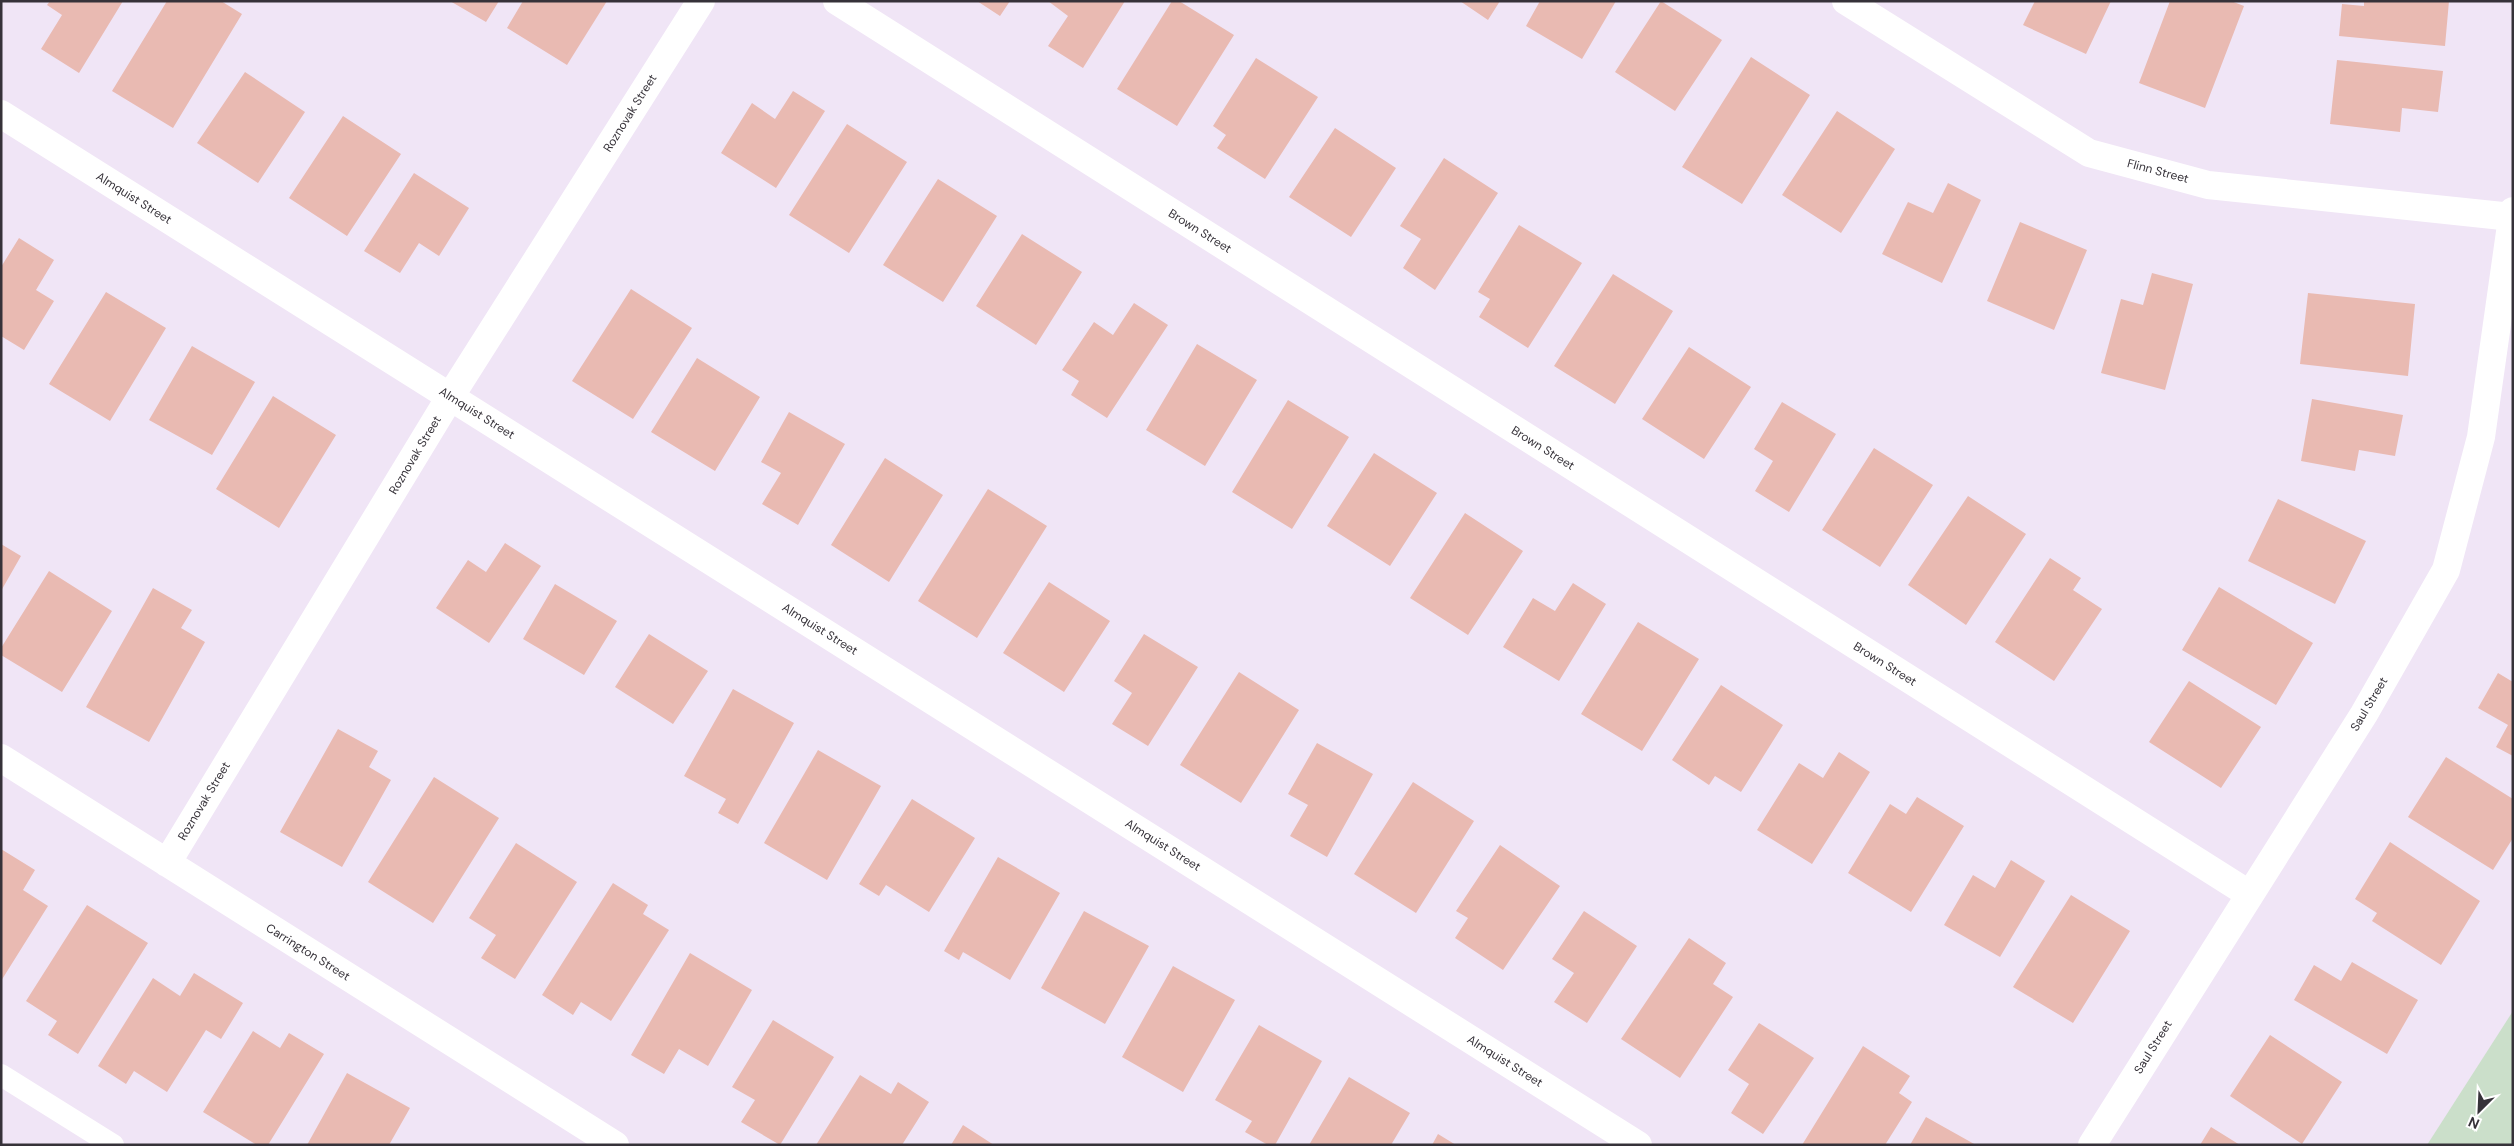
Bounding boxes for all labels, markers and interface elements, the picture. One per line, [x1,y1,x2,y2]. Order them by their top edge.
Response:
street label: Roznovak Street [600,71,660,155]
street label: Flinn Street [2126,155,2191,187]
street label: Almquist Street [93,168,175,228]
street label: Brown Street [1165,205,1235,257]
street label: Almquist Street [436,383,518,443]
street label: Roznovak Street [385,413,445,497]
street label: Brown Street [1508,422,1578,474]
street label: Almquist Street [779,599,861,659]
street label: Brown Street [1850,638,1920,690]
street label: Saul Street [2347,674,2392,734]
street label: Roznovak Street [174,759,234,843]
street label: Almquist Street [1122,815,1204,875]
street label: Carrington Street [263,920,353,984]
street label: Saul Street [2130,1017,2176,1077]
street label: Almquist Street [1464,1031,1546,1091]
north arrow [2454,1086,2504,1136]
text: N [2465,1113,2482,1133]

